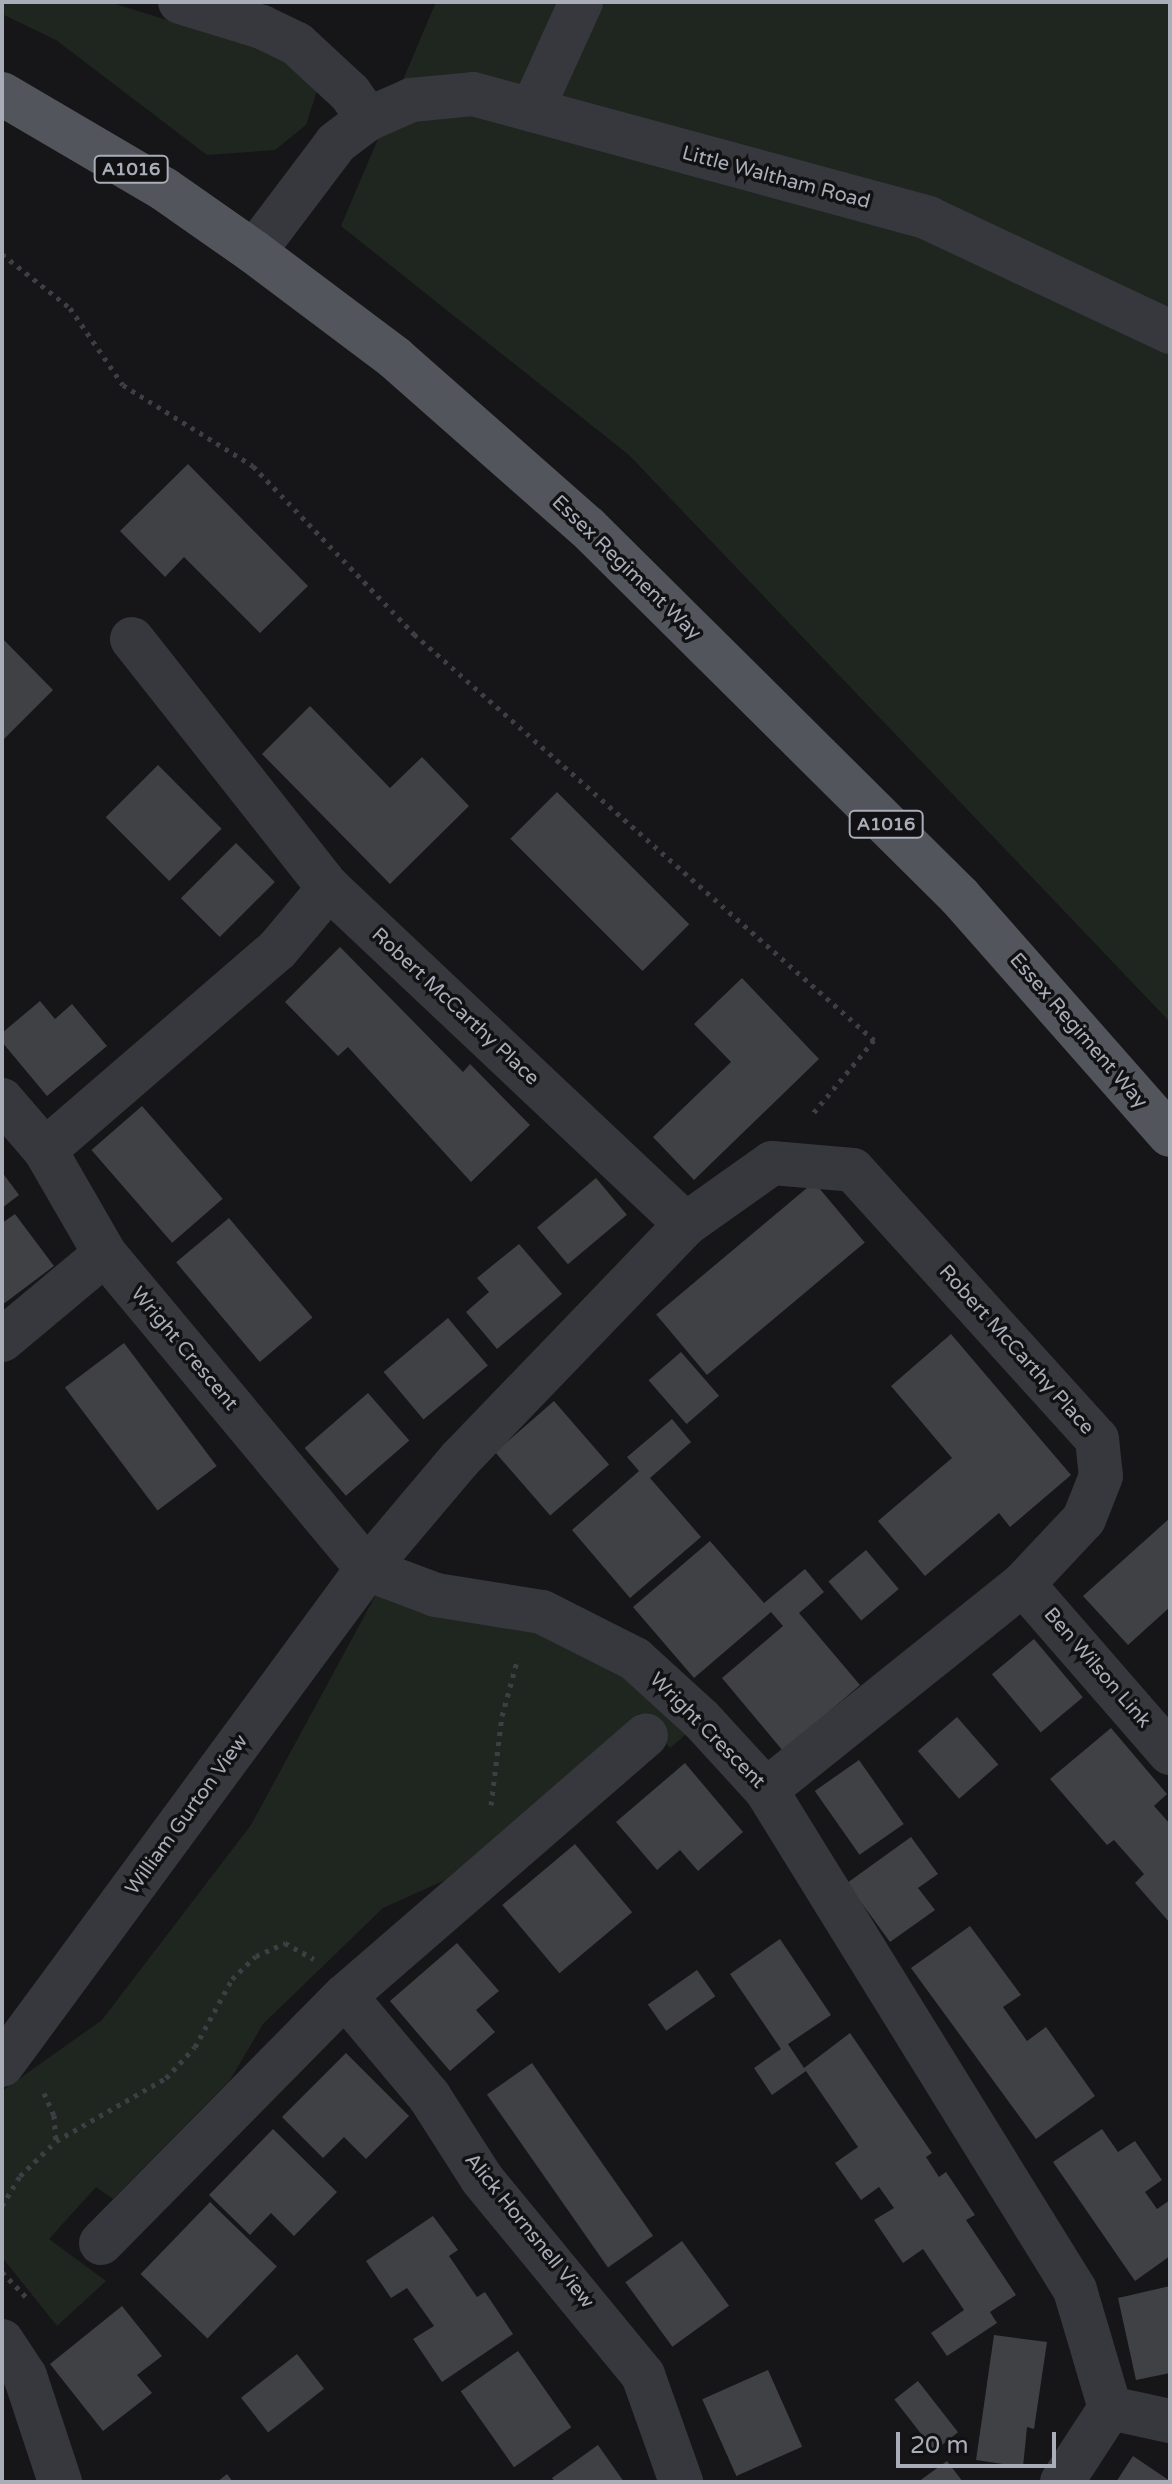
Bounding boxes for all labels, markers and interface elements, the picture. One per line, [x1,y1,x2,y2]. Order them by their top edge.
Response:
street label: Little Waltham Road [679,141,873,215]
road number: A1016 [93,155,169,183]
street label: Essex Regiment Way [546,491,706,645]
road number: A1016 [848,810,924,838]
street label: Robert McCarthy Place [366,923,544,1091]
street label: Essex Regiment Way [1004,948,1152,1114]
street label: Robert McCarthy Place [933,1260,1099,1440]
street label: Wright Crescent [125,1282,243,1416]
street label: Ben Wilson Link [1038,1603,1156,1733]
street label: Wright Crescent [644,1668,770,1794]
street label: William Gurton View [121,1730,253,1900]
street label: Alick Hornsnell View [459,2149,599,2313]
scale bar [900,2416,1060,2466]
text: 20 m [910,2431,968,2460]

